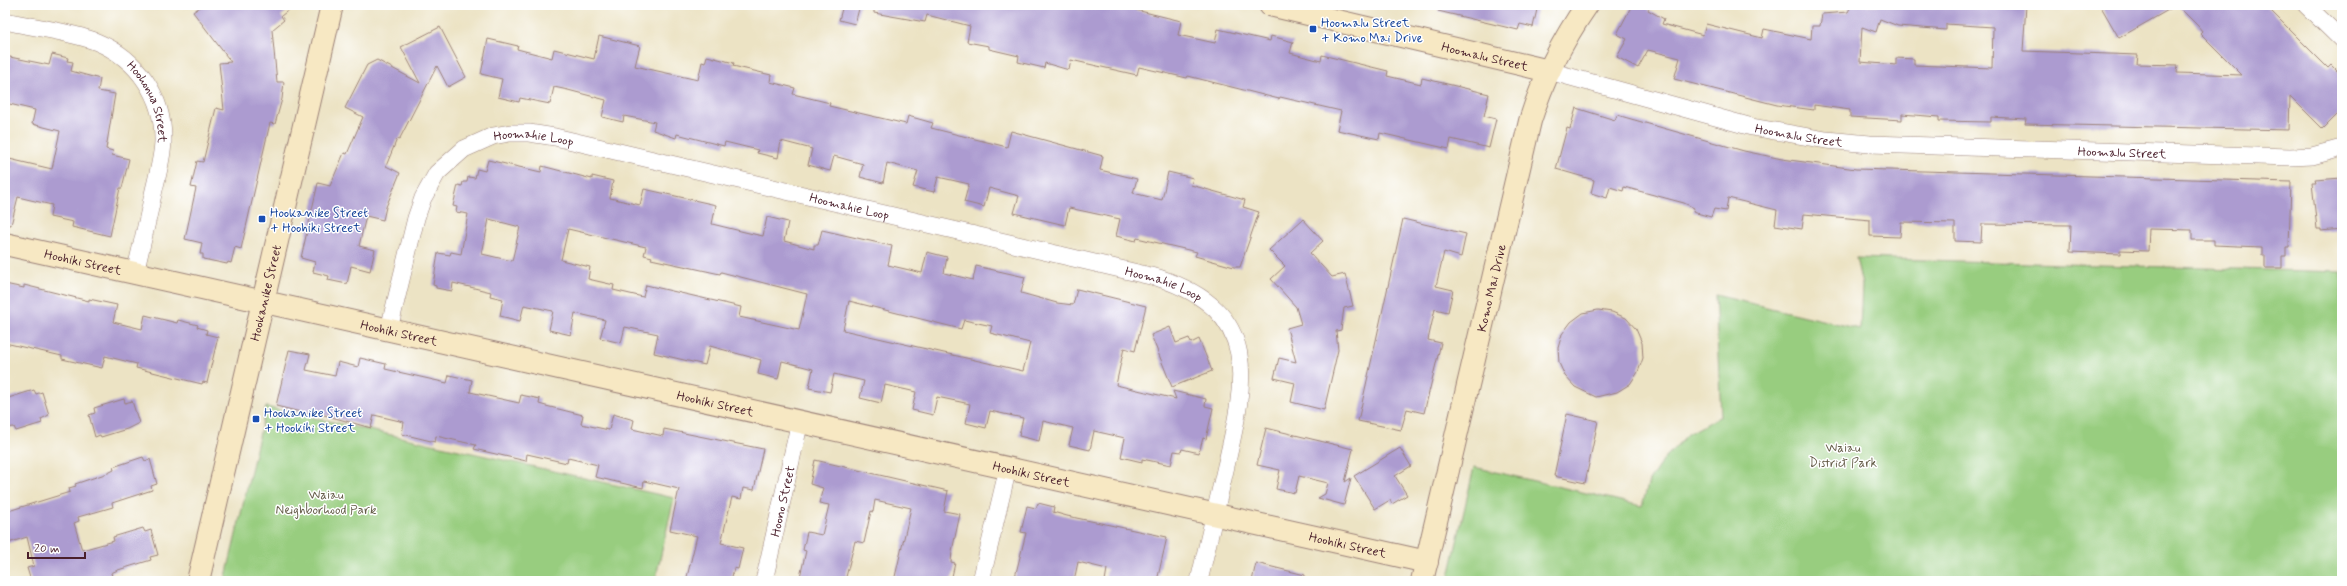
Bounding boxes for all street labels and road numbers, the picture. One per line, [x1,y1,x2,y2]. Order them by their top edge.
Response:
street label: Hoomalu Street [1440,39,1530,76]
street label: Hoohonua Street [122,57,170,143]
street label: Hoomalu Street [1753,121,1843,151]
street label: Hoomahie Loop [492,126,576,151]
street label: Hoomalu Street [2077,143,2167,163]
street label: Hoomahie Loop [808,190,891,225]
street label: Hookanike Street [247,243,286,343]
street label: Komo Mai Drive [1474,243,1511,334]
street label: Hoohiki Street [42,246,123,280]
street label: Hoomahie Loop [1123,263,1206,307]
street label: Hoohiki Street [359,317,440,351]
street label: Hoohiki Street [675,387,756,421]
street label: Hoohiki Street [991,458,1072,492]
street label: Hoono Street [767,464,800,539]
street label: Hoohiki Street [1307,529,1388,563]

